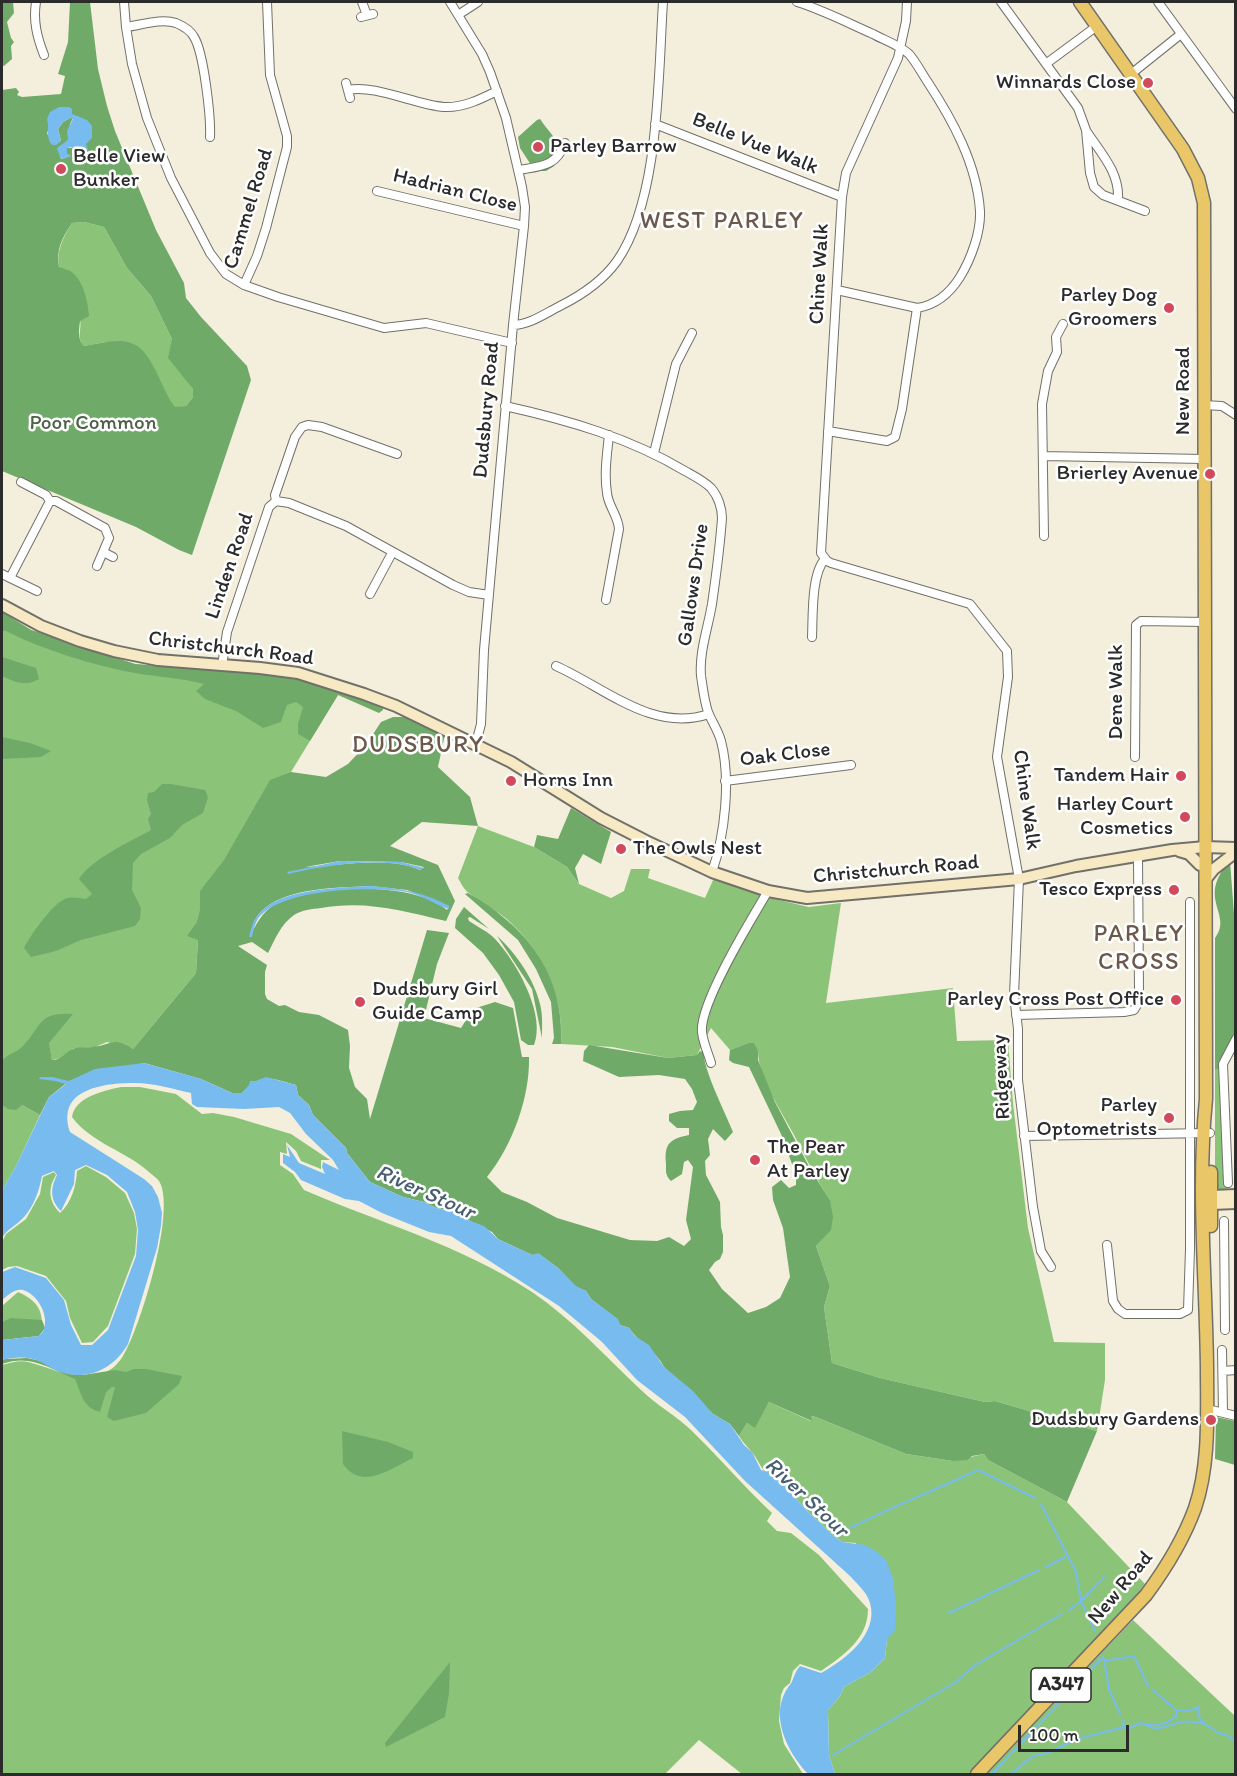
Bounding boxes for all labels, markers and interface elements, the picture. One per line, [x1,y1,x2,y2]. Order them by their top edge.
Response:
place label: Winnards Close [996,70,1136,96]
marker: Winnards Close [1141,76,1155,90]
street label: Belle Vue Walk [688,107,822,181]
place label: Parley Barrow [550,134,677,160]
marker: Parley Barrow [531,140,545,154]
place label: Belle View Bunker [73,144,165,194]
street label: Cammel Road [219,146,279,272]
marker: Belle View Bunker [54,162,68,176]
street label: Hadrian Close [390,163,520,219]
district label: WEST PARLEY [639,208,805,236]
street label: Chine Walk [805,223,835,325]
place label: Parley Dog Groomers [1060,283,1157,333]
marker: Parley Dog Groomers [1162,301,1176,315]
street label: Dudsbury Road [468,341,506,479]
street label: New Road [1171,347,1197,435]
park label: Poor Common [29,411,157,437]
place label: Brierley Avenue [1057,461,1198,487]
marker: Brierley Avenue [1203,467,1217,481]
street label: Linden Road [200,509,260,623]
street label: Gallows Drive [673,522,715,648]
street label: Christchurch Road [147,626,315,672]
street label: Dene Walk [1104,644,1130,740]
district label: DUDSBURY [352,732,484,760]
street label: Oak Close [738,737,832,773]
street label: Chine Walk [1007,748,1045,852]
place label: Tandem Hair [1054,763,1169,789]
place label: Horns Inn [523,768,613,794]
marker: Tandem Hair [1174,769,1188,783]
marker: Horns Inn [504,774,518,788]
place label: Harley Court Cosmetics [1057,792,1173,842]
marker: Harley Court Cosmetics [1178,810,1192,824]
place label: The Owls Nest [633,836,762,862]
marker: The Owls Nest [614,842,628,856]
street label: Christchurch Road [812,850,980,890]
place label: Tesco Express [1039,877,1162,903]
marker: Tesco Express [1167,883,1181,897]
district label: PARLEY CROSS [1093,921,1185,977]
place label: Dudsbury Girl Guide Camp [372,977,498,1027]
place label: Parley Cross Post Office [947,987,1164,1013]
marker: Parley Cross Post Office [1169,993,1183,1007]
marker: Dudsbury Girl Guide Camp [353,995,367,1009]
street label: Ridgeway [987,1034,1017,1120]
place label: Parley Optometrists [1037,1093,1157,1143]
marker: Parley Optometrists [1162,1111,1176,1125]
place label: The Pear At Parley [767,1135,850,1185]
marker: The Pear At Parley [748,1153,762,1167]
water label: River Stour [372,1160,478,1226]
place label: Dudsbury Gardens [1031,1407,1199,1433]
marker: Dudsbury Gardens [1204,1413,1218,1427]
water label: River Stour [759,1453,853,1543]
street label: New Road [1083,1546,1159,1630]
road number: A347 [1031,1668,1091,1702]
scale bar [1021,1713,1132,1751]
text: 100 m [1029,1724,1079,1746]

